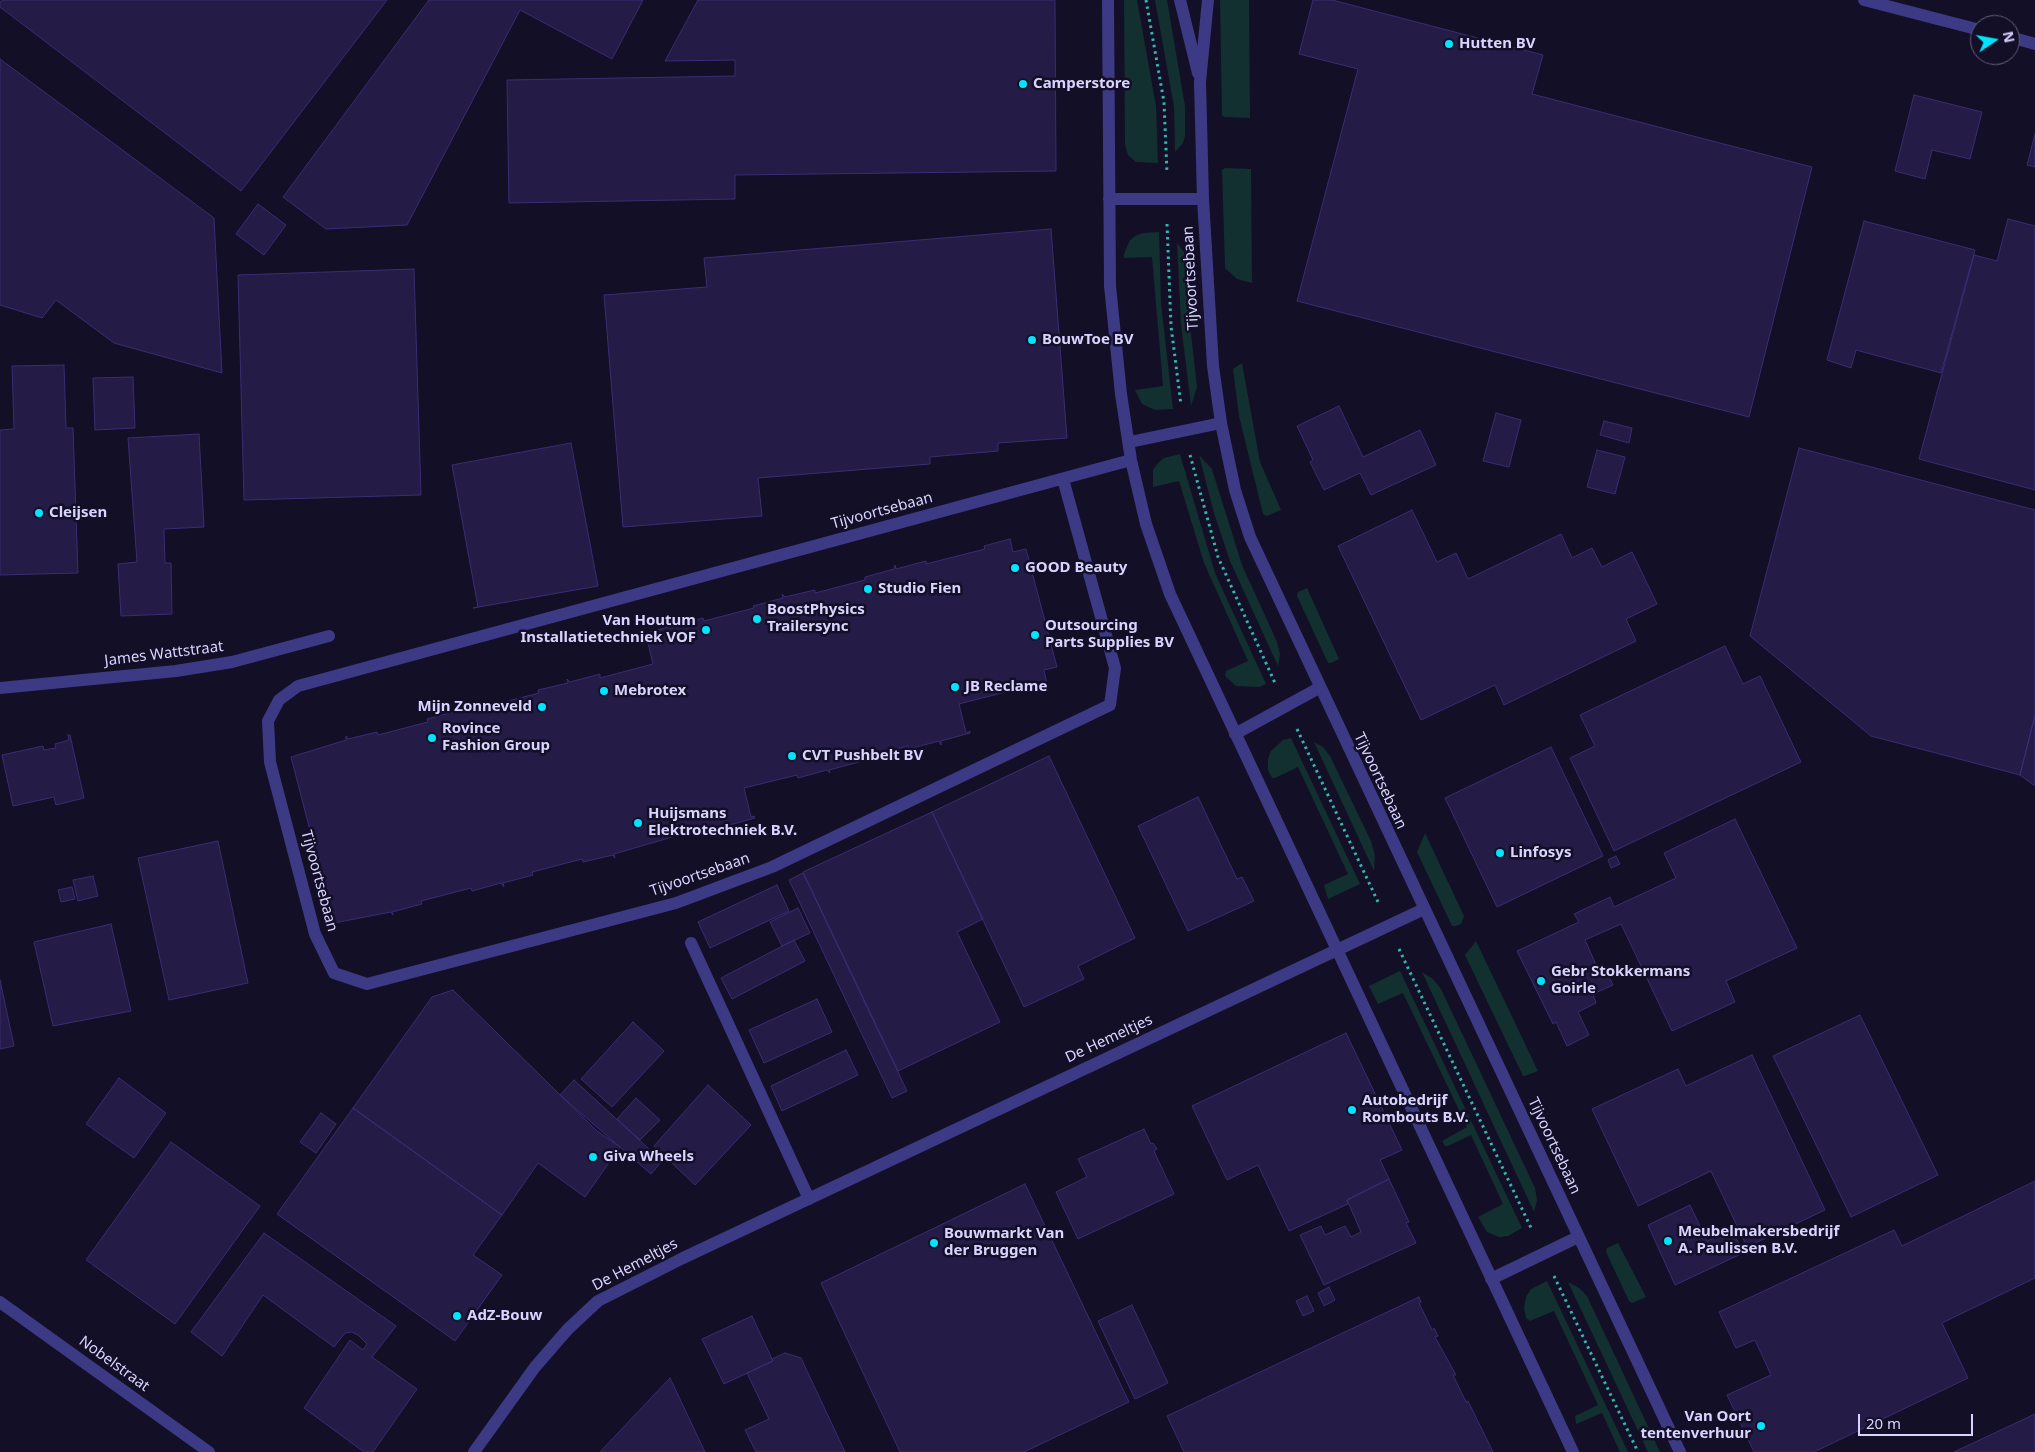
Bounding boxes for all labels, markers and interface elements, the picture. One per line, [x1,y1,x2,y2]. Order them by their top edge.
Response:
north arrow [1970,15,2020,65]
text: N [1999,29,2020,45]
place label: Hutten BV [1459,35,1536,53]
marker: Hutten BV [1443,38,1455,50]
place label: Camperstore [1033,75,1130,93]
marker: Camperstore [1017,78,1029,90]
street label: Tijvoortsebaan [1179,225,1203,331]
place label: BouwToe BV [1042,331,1133,349]
marker: BouwToe BV [1026,334,1038,346]
street label: Tijvoortsebaan [829,489,935,533]
place label: Cleijsen [49,504,107,522]
marker: Cleijsen [33,507,45,519]
place label: GOOD Beauty [1025,559,1127,577]
marker: GOOD Beauty [1009,562,1021,574]
place label: Studio Fien [878,580,961,598]
marker: Studio Fien [862,583,874,595]
place label: BoostPhysics Trailersync [767,601,865,636]
place label: Van Houtum Installatietechniek VOF [520,612,696,647]
marker: BoostPhysics Trailersync [751,613,763,625]
place label: Outsourcing Parts Supplies BV [1045,617,1174,652]
marker: Van Houtum Installatietechniek VOF [700,624,712,636]
marker: Outsourcing Parts Supplies BV [1029,629,1041,641]
street label: James Wattstraat [103,638,225,670]
place label: JB Reclame [965,678,1047,696]
marker: JB Reclame [949,681,961,693]
place label: Mebrotex [614,682,686,700]
marker: Mebrotex [598,685,610,697]
place label: Mijn Zonneveld [418,698,532,716]
marker: Mijn Zonneveld [536,701,548,713]
place label: Rovince Fashion Group [442,720,550,755]
street label: Tijvoortsebaan [1350,730,1410,832]
marker: Rovince Fashion Group [426,732,438,744]
place label: CVT Pushbelt BV [802,747,923,765]
marker: CVT Pushbelt BV [786,750,798,762]
place label: Huijsmans Elektrotechniek B.V. [648,805,797,840]
marker: Huijsmans Elektrotechniek B.V. [632,817,644,829]
street label: Tijvoortsebaan [297,828,341,934]
place label: Linfosys [1510,844,1571,862]
marker: Linfosys [1494,847,1506,859]
street label: Tijvoortsebaan [648,849,752,901]
place label: Gebr Stokkermans Goirle [1551,963,1690,998]
marker: Gebr Stokkermans Goirle [1535,975,1547,987]
street label: De Hemeltjes [1063,1011,1155,1067]
place label: Autobedrijf Rombouts B.V. [1362,1092,1469,1127]
street label: Tijvoortsebaan [1524,1095,1584,1197]
marker: Autobedrijf Rombouts B.V. [1346,1104,1358,1116]
place label: Giva Wheels [603,1148,694,1166]
marker: Giva Wheels [587,1151,599,1163]
place label: Meubelmakersbedrijf A. Paulissen B.V. [1678,1223,1839,1258]
place label: Bouwmarkt Van der Bruggen [944,1225,1064,1260]
street label: De Hemeltjes [589,1235,681,1295]
marker: Meubelmakersbedrijf A. Paulissen B.V. [1662,1235,1674,1247]
marker: Bouwmarkt Van der Bruggen [928,1237,940,1249]
place label: AdZ-Bouw [467,1307,542,1325]
marker: AdZ-Bouw [451,1310,463,1322]
street label: Nobelstraat [75,1332,153,1396]
scale bar [1860,1404,1975,1436]
place label: Van Oort tentenverhuur [1640,1408,1751,1443]
text: 20 m [1866,1413,1901,1433]
marker: Van Oort tentenverhuur [1755,1420,1767,1432]

